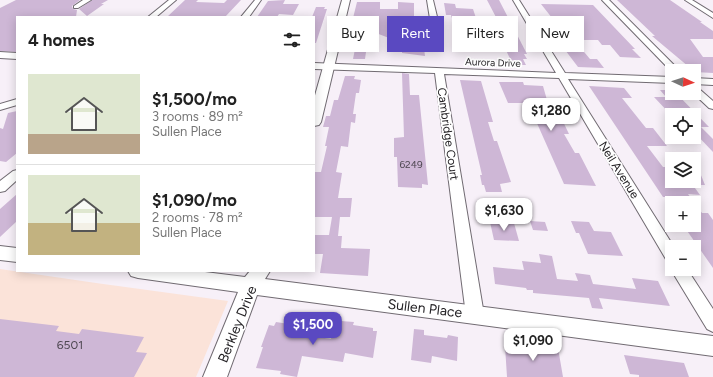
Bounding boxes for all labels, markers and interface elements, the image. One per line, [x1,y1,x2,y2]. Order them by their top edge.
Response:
chip: Buy [327,16,379,52]
chip: Rent [387,16,444,52]
chip: Filters [452,16,518,52]
chip: New [526,16,584,52]
icon: filters [281,29,303,51]
text: 4 homes [28,30,95,50]
street label: Aurora Drive [465,55,522,70]
north arrow [665,64,701,100]
map controls [665,64,701,276]
street label: Cambridge Court [435,87,461,182]
text: $1,500/mo [152,89,237,109]
icon: home [60,90,108,138]
pin: $1,280 [518,98,584,132]
text: $1,280 [531,103,571,118]
button: locate [665,108,701,144]
text: 3 rooms · 89 m² [152,109,243,124]
text: Sullen Place [152,124,222,139]
street label: Neil Avenue [596,139,642,202]
button: layers [665,152,701,188]
house number: 6249 [399,158,423,171]
text: $1,090/mo [152,190,237,210]
icon: home [60,191,108,239]
button: + [665,196,701,232]
pin: $1,630 [471,198,537,232]
text: $1,630 [484,203,524,218]
text: 2 rooms · 78 m² [152,210,243,225]
text: Sullen Place [152,225,222,240]
button: − [665,240,701,276]
street label: Berkley Drive [214,283,261,365]
street label: Sullen Place [387,295,464,322]
pin: $1,500 [280,312,346,346]
text: $1,500 [293,317,333,332]
pin: $1,090 [500,328,566,362]
text: $1,090 [513,333,553,348]
house number: 6501 [57,338,83,352]

